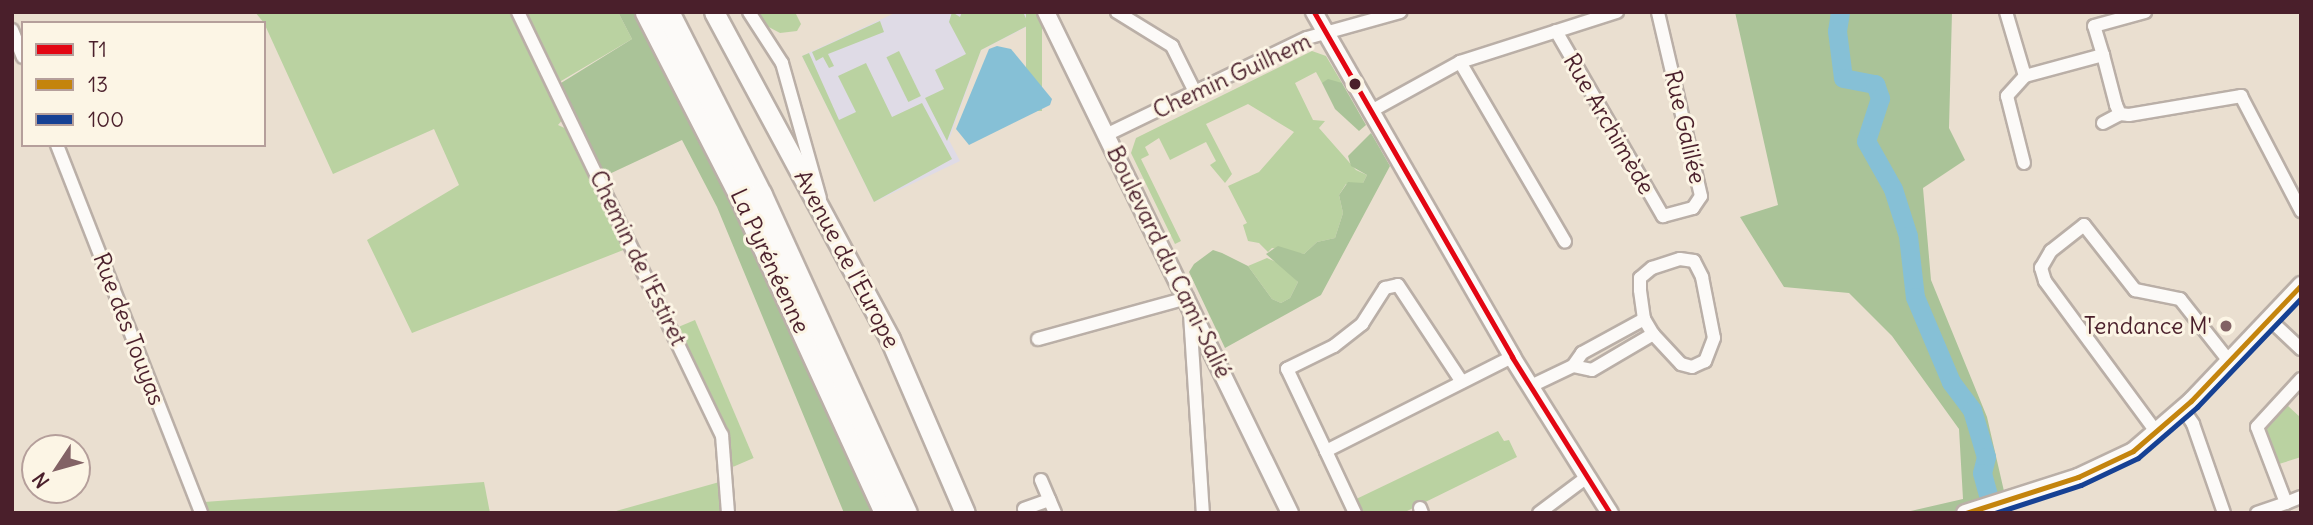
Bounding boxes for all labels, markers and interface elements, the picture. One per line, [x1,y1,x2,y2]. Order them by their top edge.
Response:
legend [21,21,266,147]
street label: Chemin Guilhem [1149,27,1315,125]
text: T1 [88,36,107,63]
street label: Rue Archimède [1558,49,1660,199]
street label: Rue Galilée [1659,68,1711,186]
text: 13 [88,71,108,98]
unlabelled marker [1348,77,1362,91]
text: 100 [88,106,124,133]
street label: Boulevard du Cami-Salié [1101,141,1237,383]
street label: Avenue de l'Europe [788,165,906,353]
street label: Chemin de l'Estiret [584,166,692,350]
street label: La Pyrénéenne [725,184,815,338]
street label: Rue des Touyas [87,249,171,409]
place label: Tendance M' [2084,312,2212,340]
marker: Tendance M' [2218,318,2234,334]
north arrow [21,434,91,504]
text: N [27,468,54,493]

